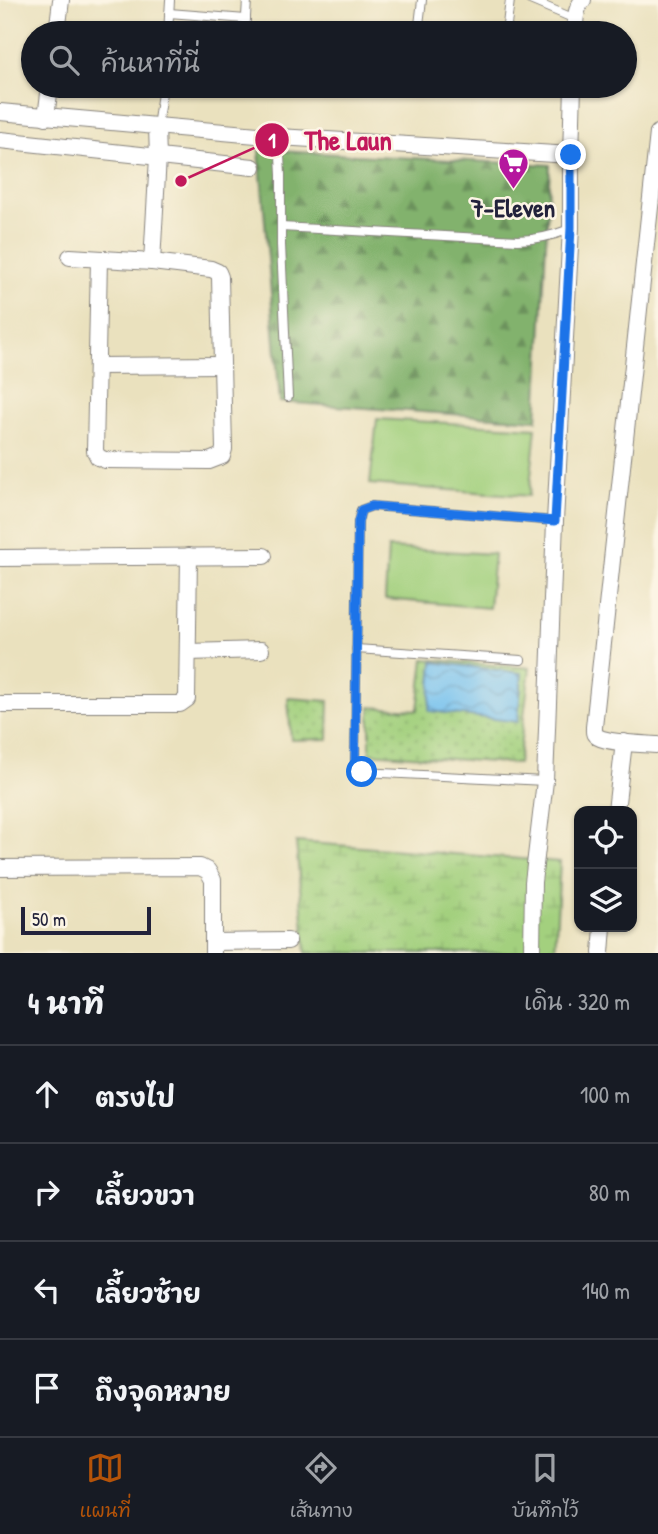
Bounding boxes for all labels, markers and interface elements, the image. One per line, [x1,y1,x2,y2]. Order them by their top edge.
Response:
search box [21,21,637,98]
icon: search [45,41,83,79]
text: ค้นหาที่นี่ [101,45,200,80]
callout: The Laun [255,116,406,165]
text: The Laun [303,121,392,159]
text: 1 [268,126,276,155]
route end [555,139,586,170]
supermarket icon: 7-Eleven [496,147,530,191]
place label: 7-Eleven [470,190,555,225]
route start [346,756,377,787]
map controls [574,806,637,932]
button: locate [574,806,637,869]
button: layers [574,869,637,932]
scale bar [21,904,150,936]
text: 50 m [32,906,66,932]
text: 4 นาที [28,983,104,1023]
text: เดิน · 320 m [524,986,630,1017]
icon: ahead [28,1075,66,1113]
text: 100 m [580,1079,630,1110]
text: ตรงไป [95,1080,175,1115]
icon: right [28,1173,66,1211]
text: 80 m [589,1177,630,1208]
text: เลี้ยวขวา [95,1178,195,1213]
icon: left [28,1271,66,1309]
text: 140 m [582,1275,630,1306]
text: เลี้ยวซ้าย [95,1276,201,1311]
icon: arrive [28,1369,66,1407]
text: ถึงจุดหมาย [95,1374,231,1409]
tab: แผนที่ [80,1449,131,1524]
tab: เส้นทาง [290,1449,353,1524]
tab: บันทึกไว้ [512,1449,578,1524]

